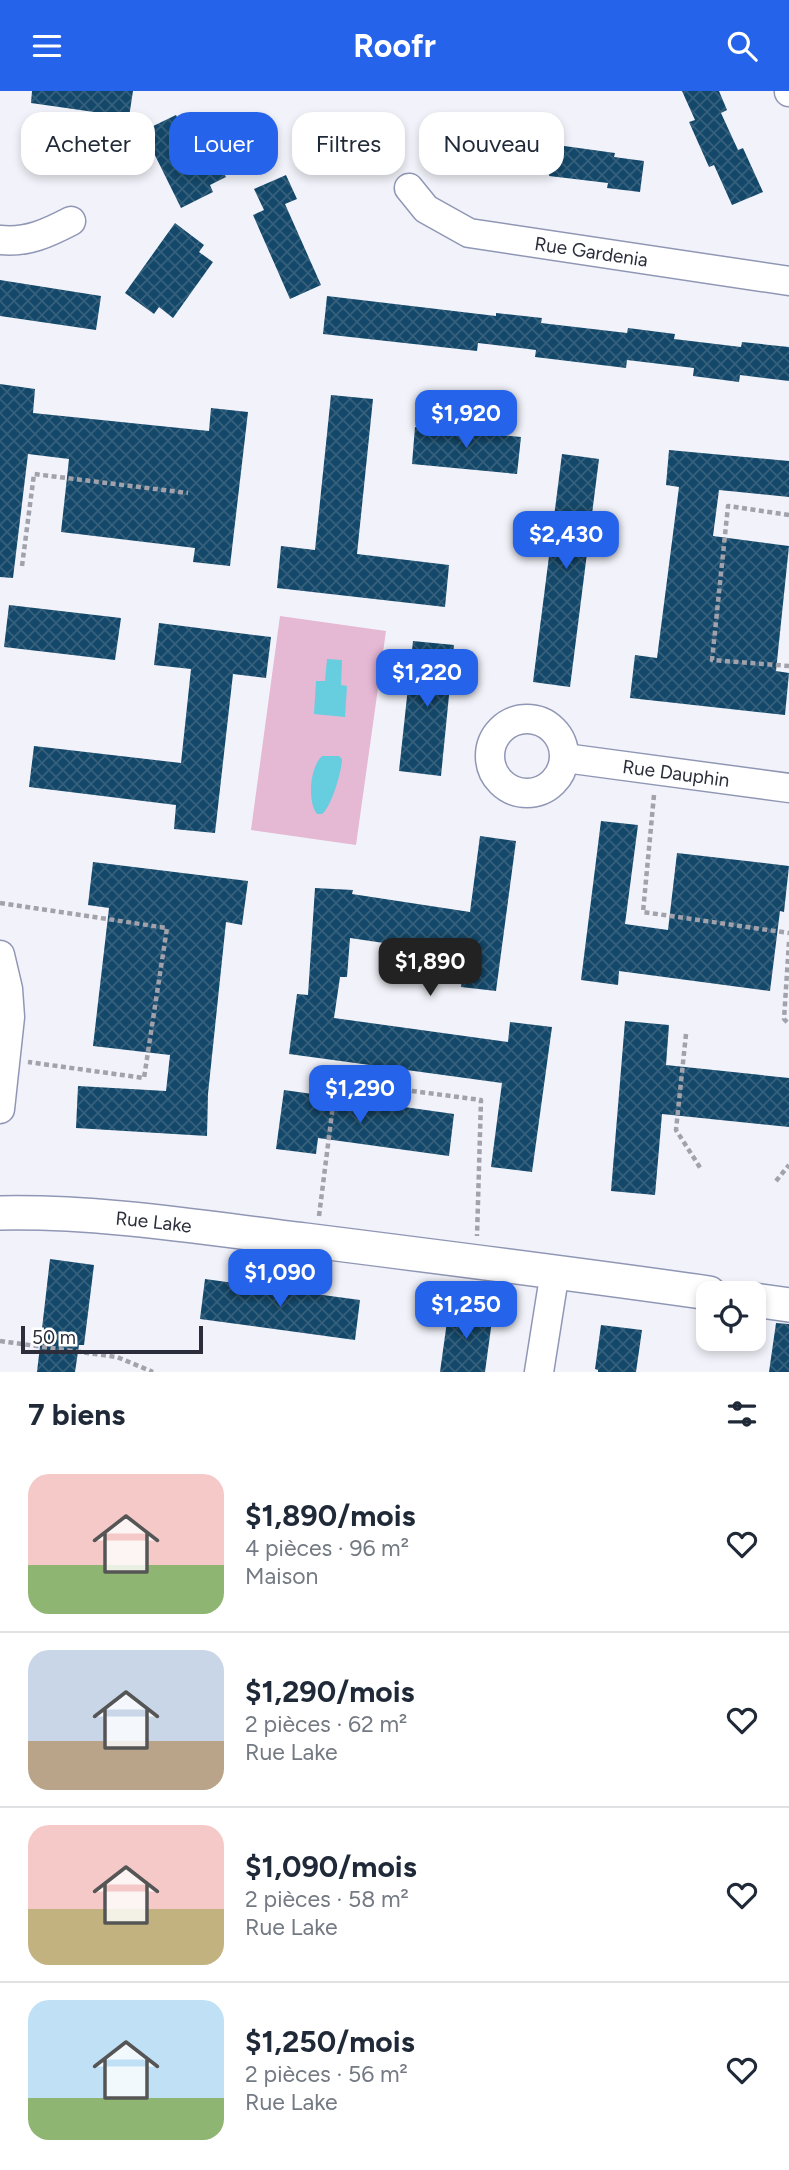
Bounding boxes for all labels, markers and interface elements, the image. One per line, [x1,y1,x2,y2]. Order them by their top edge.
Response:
icon: menu [28,27,66,65]
text: Roofr [353,27,436,65]
icon: search [723,27,761,65]
chip: Acheter [21,112,155,175]
chip: Louer [169,112,278,175]
chip: Filtres [292,112,405,175]
chip: Nouveau [419,112,564,175]
street label: Rue Gardenia [533,232,650,272]
pin: $1,920 [409,391,523,450]
text: $1,920 [431,399,501,427]
pin: $2,430 [509,511,623,571]
text: $2,430 [529,520,603,548]
pin: $1,220 [370,649,484,709]
text: $1,220 [392,658,462,686]
street label: Rue Dauphin [621,755,731,792]
pin: $1,890 [373,939,487,998]
text: $1,890 [395,947,465,975]
pin: $1,290 [303,1065,417,1125]
text: $1,290 [325,1074,395,1102]
street label: Rue Lake [114,1207,193,1238]
pin: $1,090 [223,1249,337,1309]
text: $1,090 [244,1258,316,1286]
pin: $1,250 [409,1281,523,1341]
map controls [696,1281,766,1351]
button: locate [696,1281,766,1351]
text: $1,250 [431,1290,501,1318]
scale bar [21,1323,203,1355]
text: 50 m [32,1326,76,1349]
icon: filters [723,1395,761,1433]
text: 7 biens [28,1396,125,1433]
text: $1,890/mois [245,1497,416,1534]
icon: home [84,1502,168,1586]
icon: heart [723,1525,761,1563]
text: 4 pièces · 96 m² [245,1534,409,1562]
text: Maison [245,1562,318,1590]
text: $1,290/mois [245,1673,415,1710]
icon: home [84,1678,168,1762]
icon: heart [723,1701,761,1739]
text: 2 pièces · 62 m² [245,1710,407,1738]
text: Rue Lake [245,1738,338,1766]
text: $1,090/mois [245,1848,417,1885]
icon: home [84,1853,168,1937]
icon: heart [723,1876,761,1914]
text: 2 pièces · 58 m² [245,1885,409,1913]
text: Rue Lake [245,1913,338,1941]
text: $1,250/mois [245,2023,415,2060]
icon: home [84,2028,168,2112]
icon: heart [723,2051,761,2089]
text: 2 pièces · 56 m² [245,2060,408,2088]
text: Rue Lake [245,2088,338,2116]

